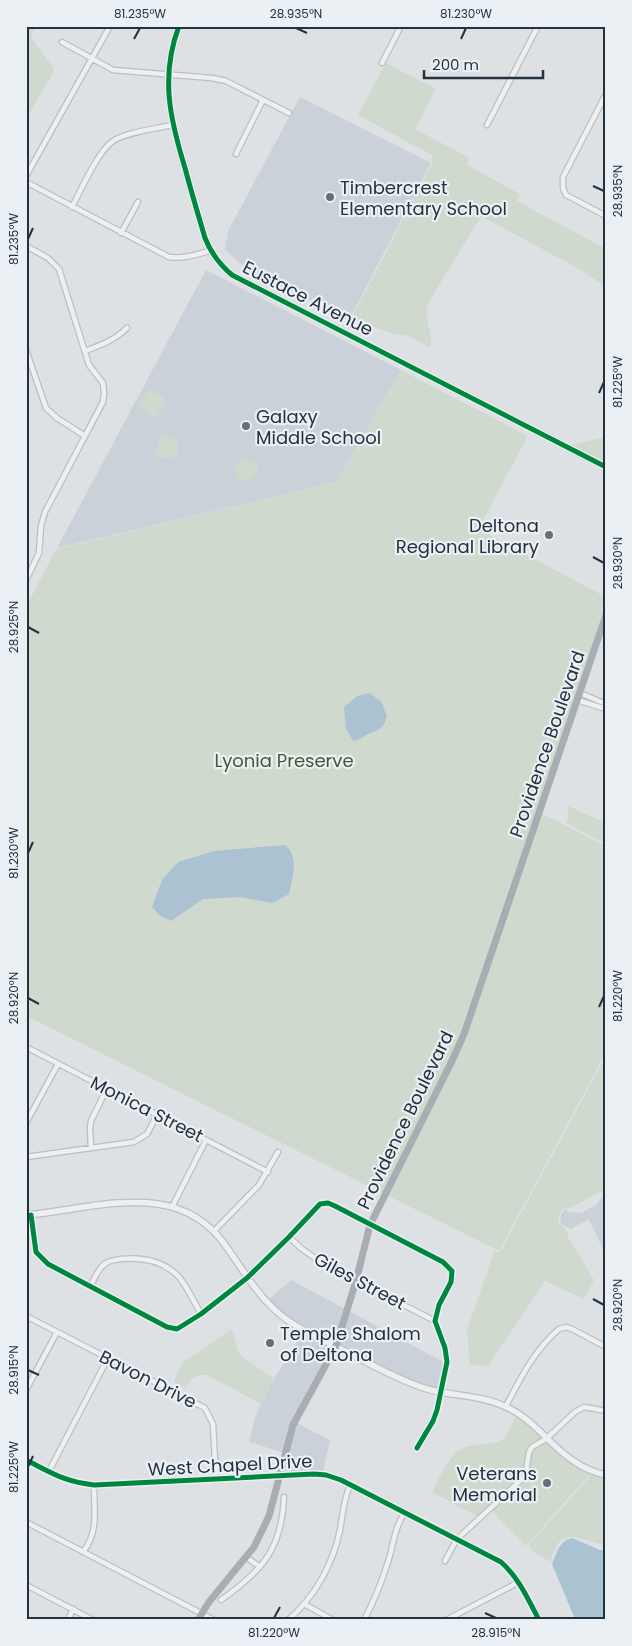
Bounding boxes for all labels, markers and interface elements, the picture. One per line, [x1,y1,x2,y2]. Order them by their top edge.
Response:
text: 81.235°W [114,5,166,22]
text: 28.935°N [270,5,322,22]
text: 81.230°W [440,5,492,22]
scale bar [424,48,543,80]
text: 200 m [432,54,479,75]
text: 28.935°N [609,165,626,217]
place label: Timbercrest Elementary School [340,175,507,221]
marker: Timbercrest Elementary School [324,191,336,203]
text: 81.235°W [5,213,22,265]
street label: Eustace Avenue [238,254,378,342]
text: 81.225°W [609,356,626,408]
place label: Galaxy Middle School [256,404,381,450]
marker: Galaxy Middle School [240,420,252,432]
place label: Deltona Regional Library [396,513,539,559]
marker: Deltona Regional Library [543,529,555,541]
text: 28.930°N [609,537,626,589]
text: 28.925°N [5,601,22,653]
street label: Providence Boulevard [503,647,591,841]
park label: Lyonia Preserve [214,748,354,773]
text: 81.230°W [5,827,22,879]
text: 81.220°W [609,970,626,1022]
text: 28.920°N [5,972,22,1024]
street label: Providence Boulevard [351,1027,459,1213]
street label: Monica Street [86,1070,208,1148]
street label: Giles Street [310,1246,410,1316]
text: 28.920°N [609,1279,626,1331]
place label: Temple Shalom of Deltona [280,1321,421,1367]
marker: Temple Shalom of Deltona [264,1337,276,1349]
street label: Bavon Drive [95,1344,201,1414]
text: 28.915°N [5,1345,22,1395]
text: 81.225°W [5,1441,22,1493]
street label: West Chapel Drive [147,1448,313,1482]
place label: Veterans Memorial [453,1461,537,1507]
marker: Veterans Memorial [541,1477,553,1489]
text: 81.220°W [248,1624,300,1641]
text: 28.915°N [471,1624,521,1641]

